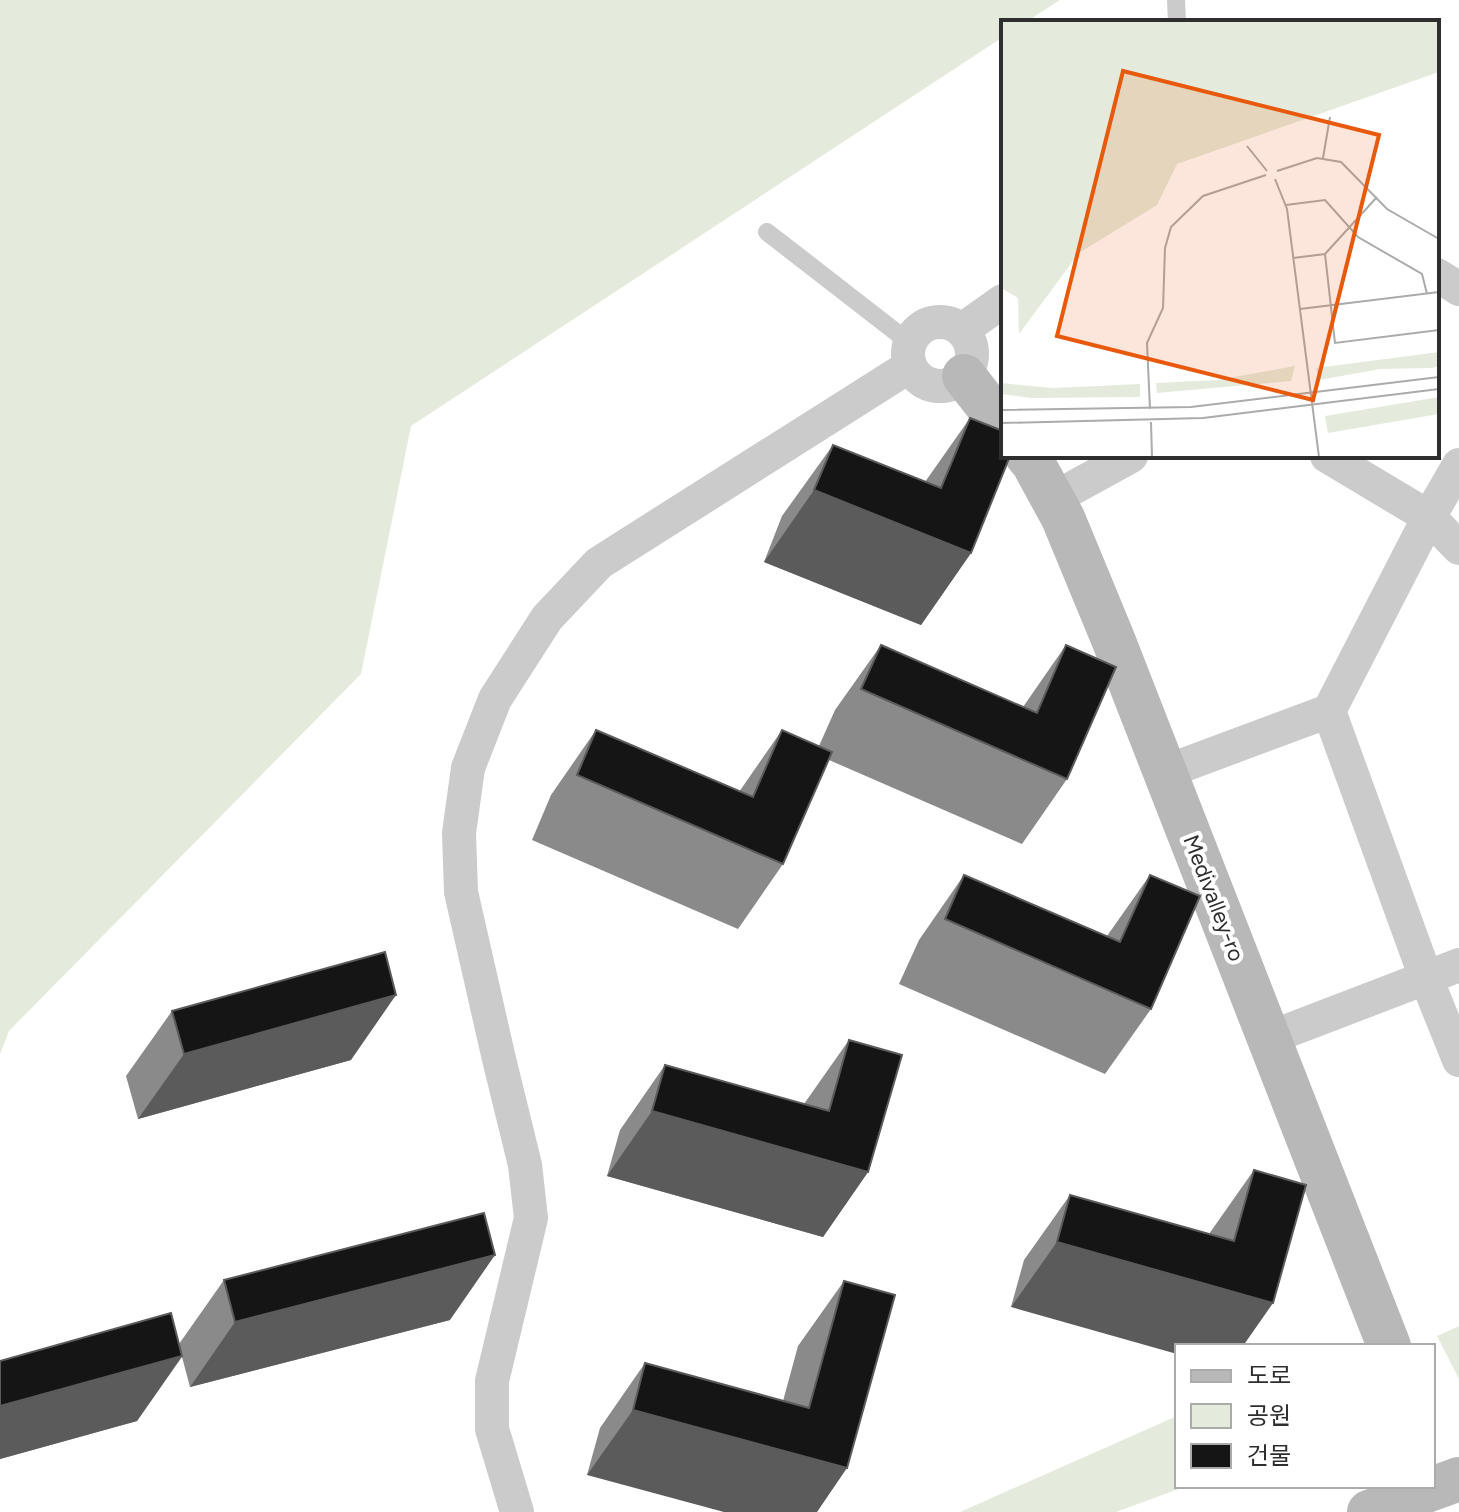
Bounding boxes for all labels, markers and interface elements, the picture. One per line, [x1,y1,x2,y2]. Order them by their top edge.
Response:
inset map [1001,20,1439,458]
street label: Medivalley-ro [1177,831,1251,965]
legend [1175,1344,1435,1488]
text: 도로 [1247,1361,1291,1390]
text: 공원 [1247,1401,1291,1430]
text: 건물 [1247,1441,1291,1470]

